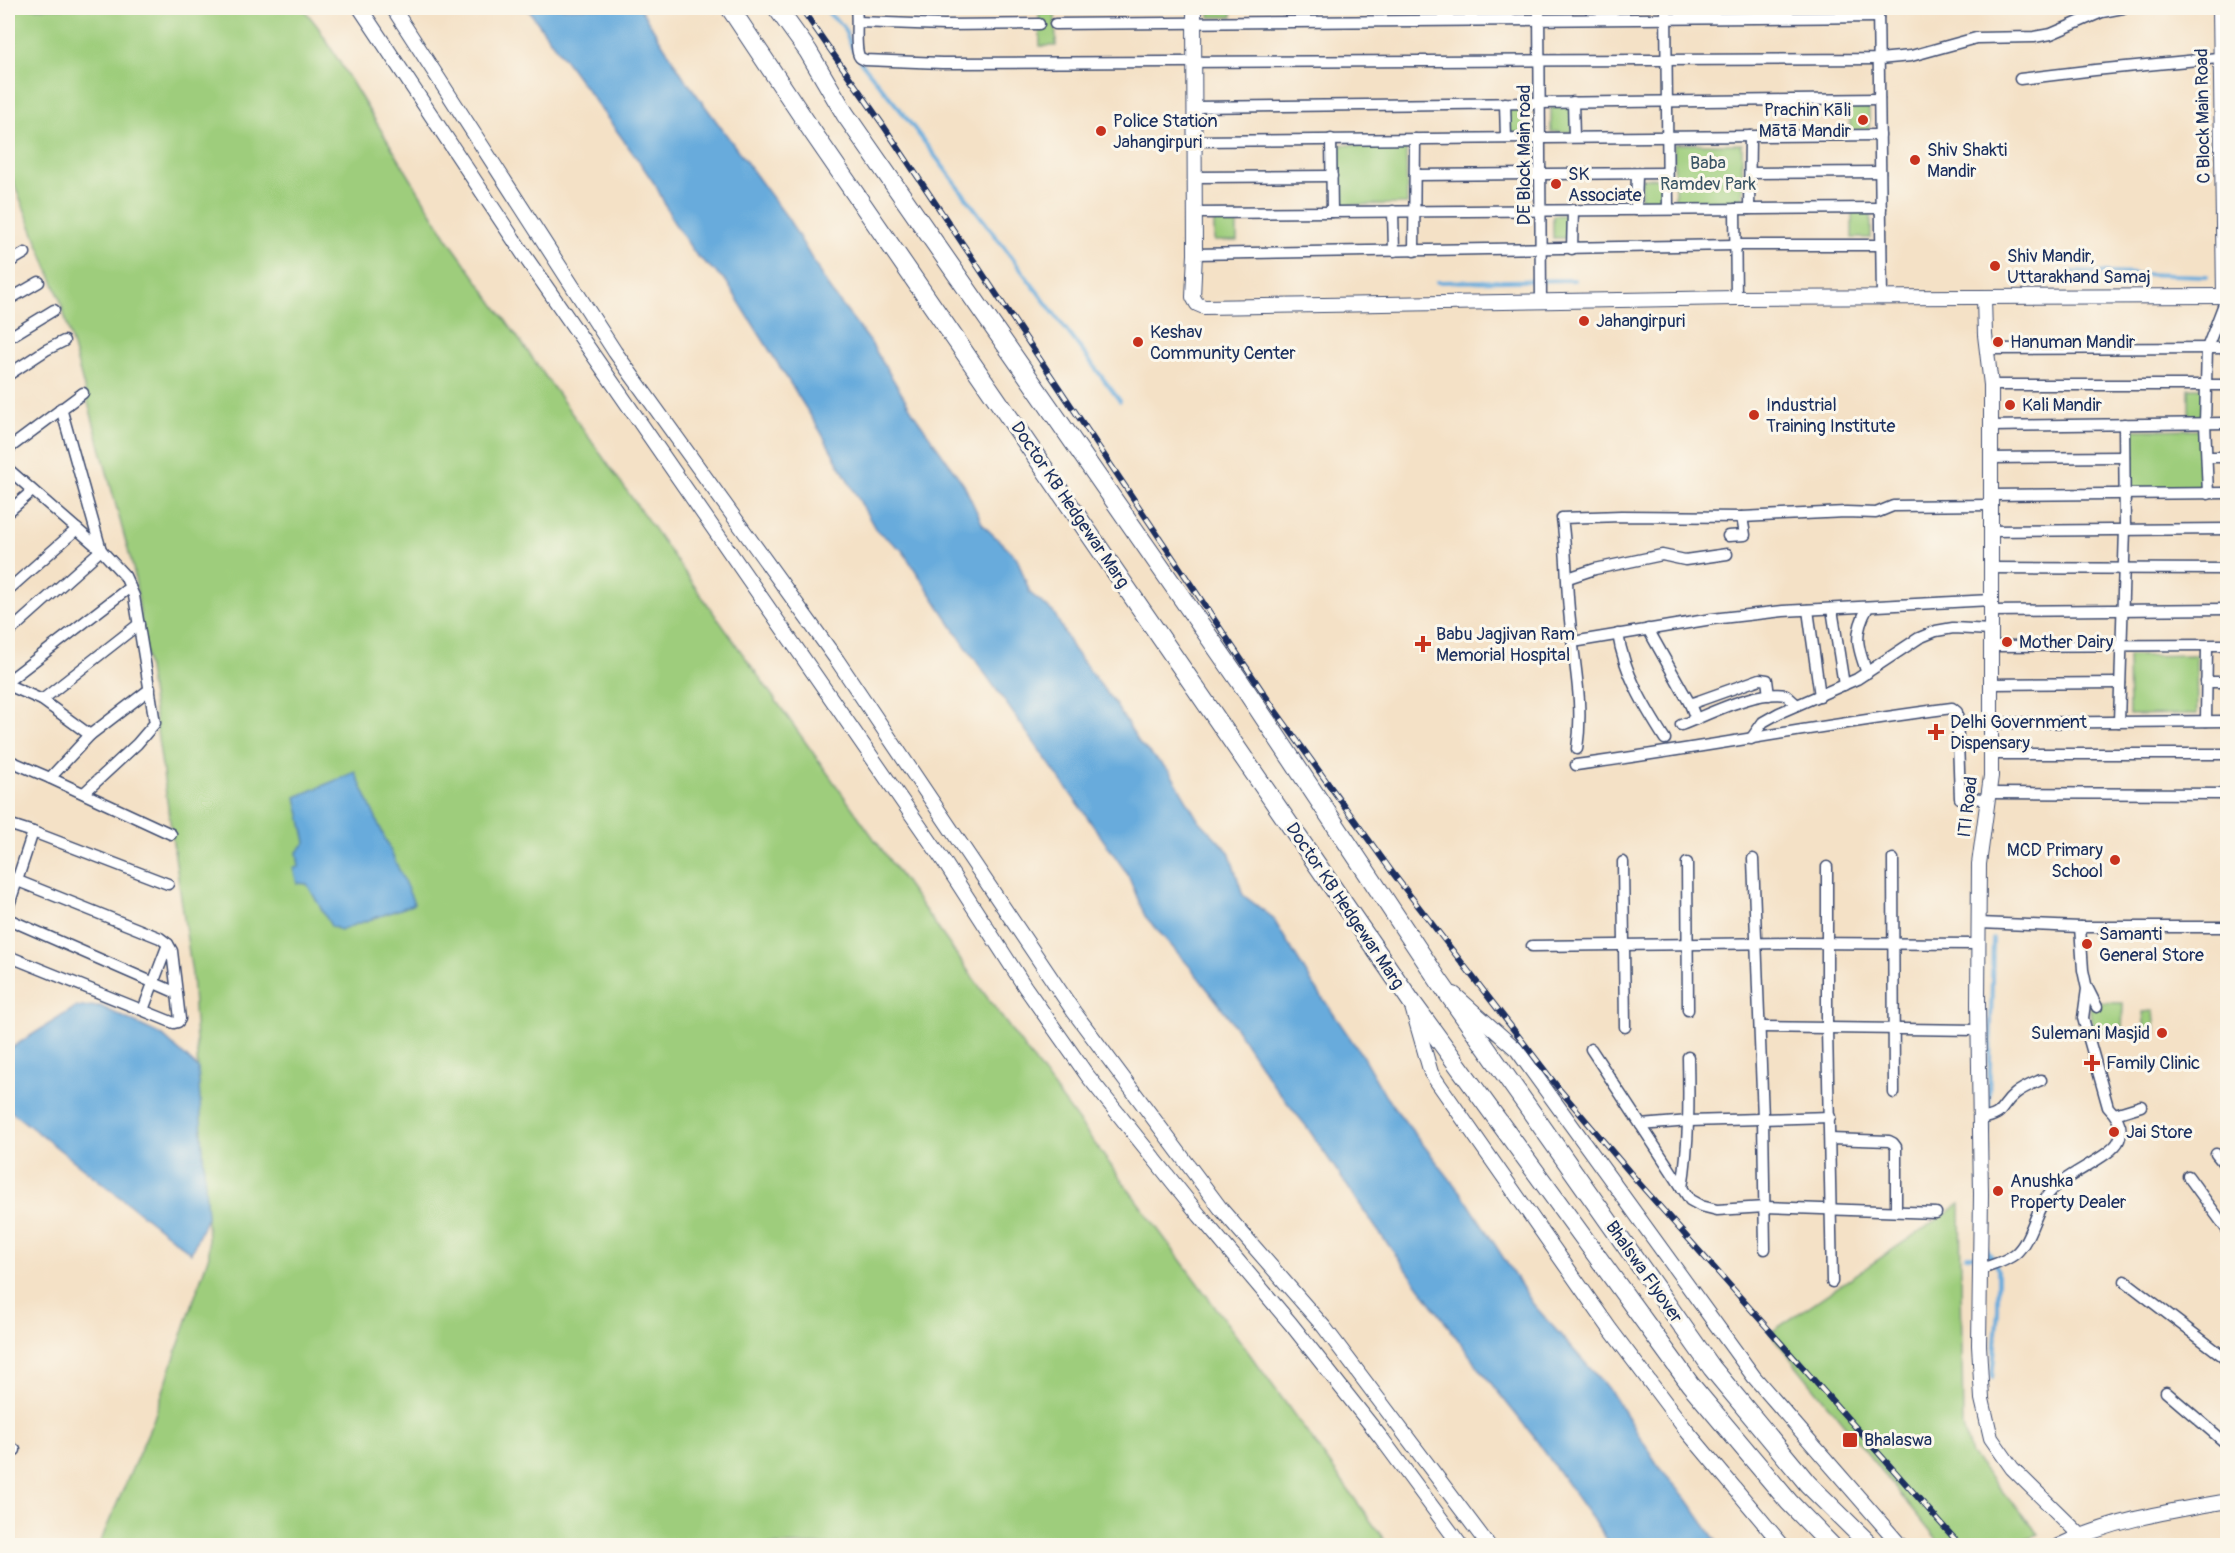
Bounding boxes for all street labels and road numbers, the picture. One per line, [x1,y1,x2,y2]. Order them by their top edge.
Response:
street label: C Block Main Road [2190,48,2216,184]
street label: DE Block Main road [1513,85,1536,225]
street label: Doctor KB Hedgewar Marg [1006,417,1134,593]
street label: ITI Road [1953,775,1983,839]
street label: Doctor KB Hedgewar Marg [1281,818,1409,994]
street label: Bhalswa Flyover [1600,1216,1688,1328]

